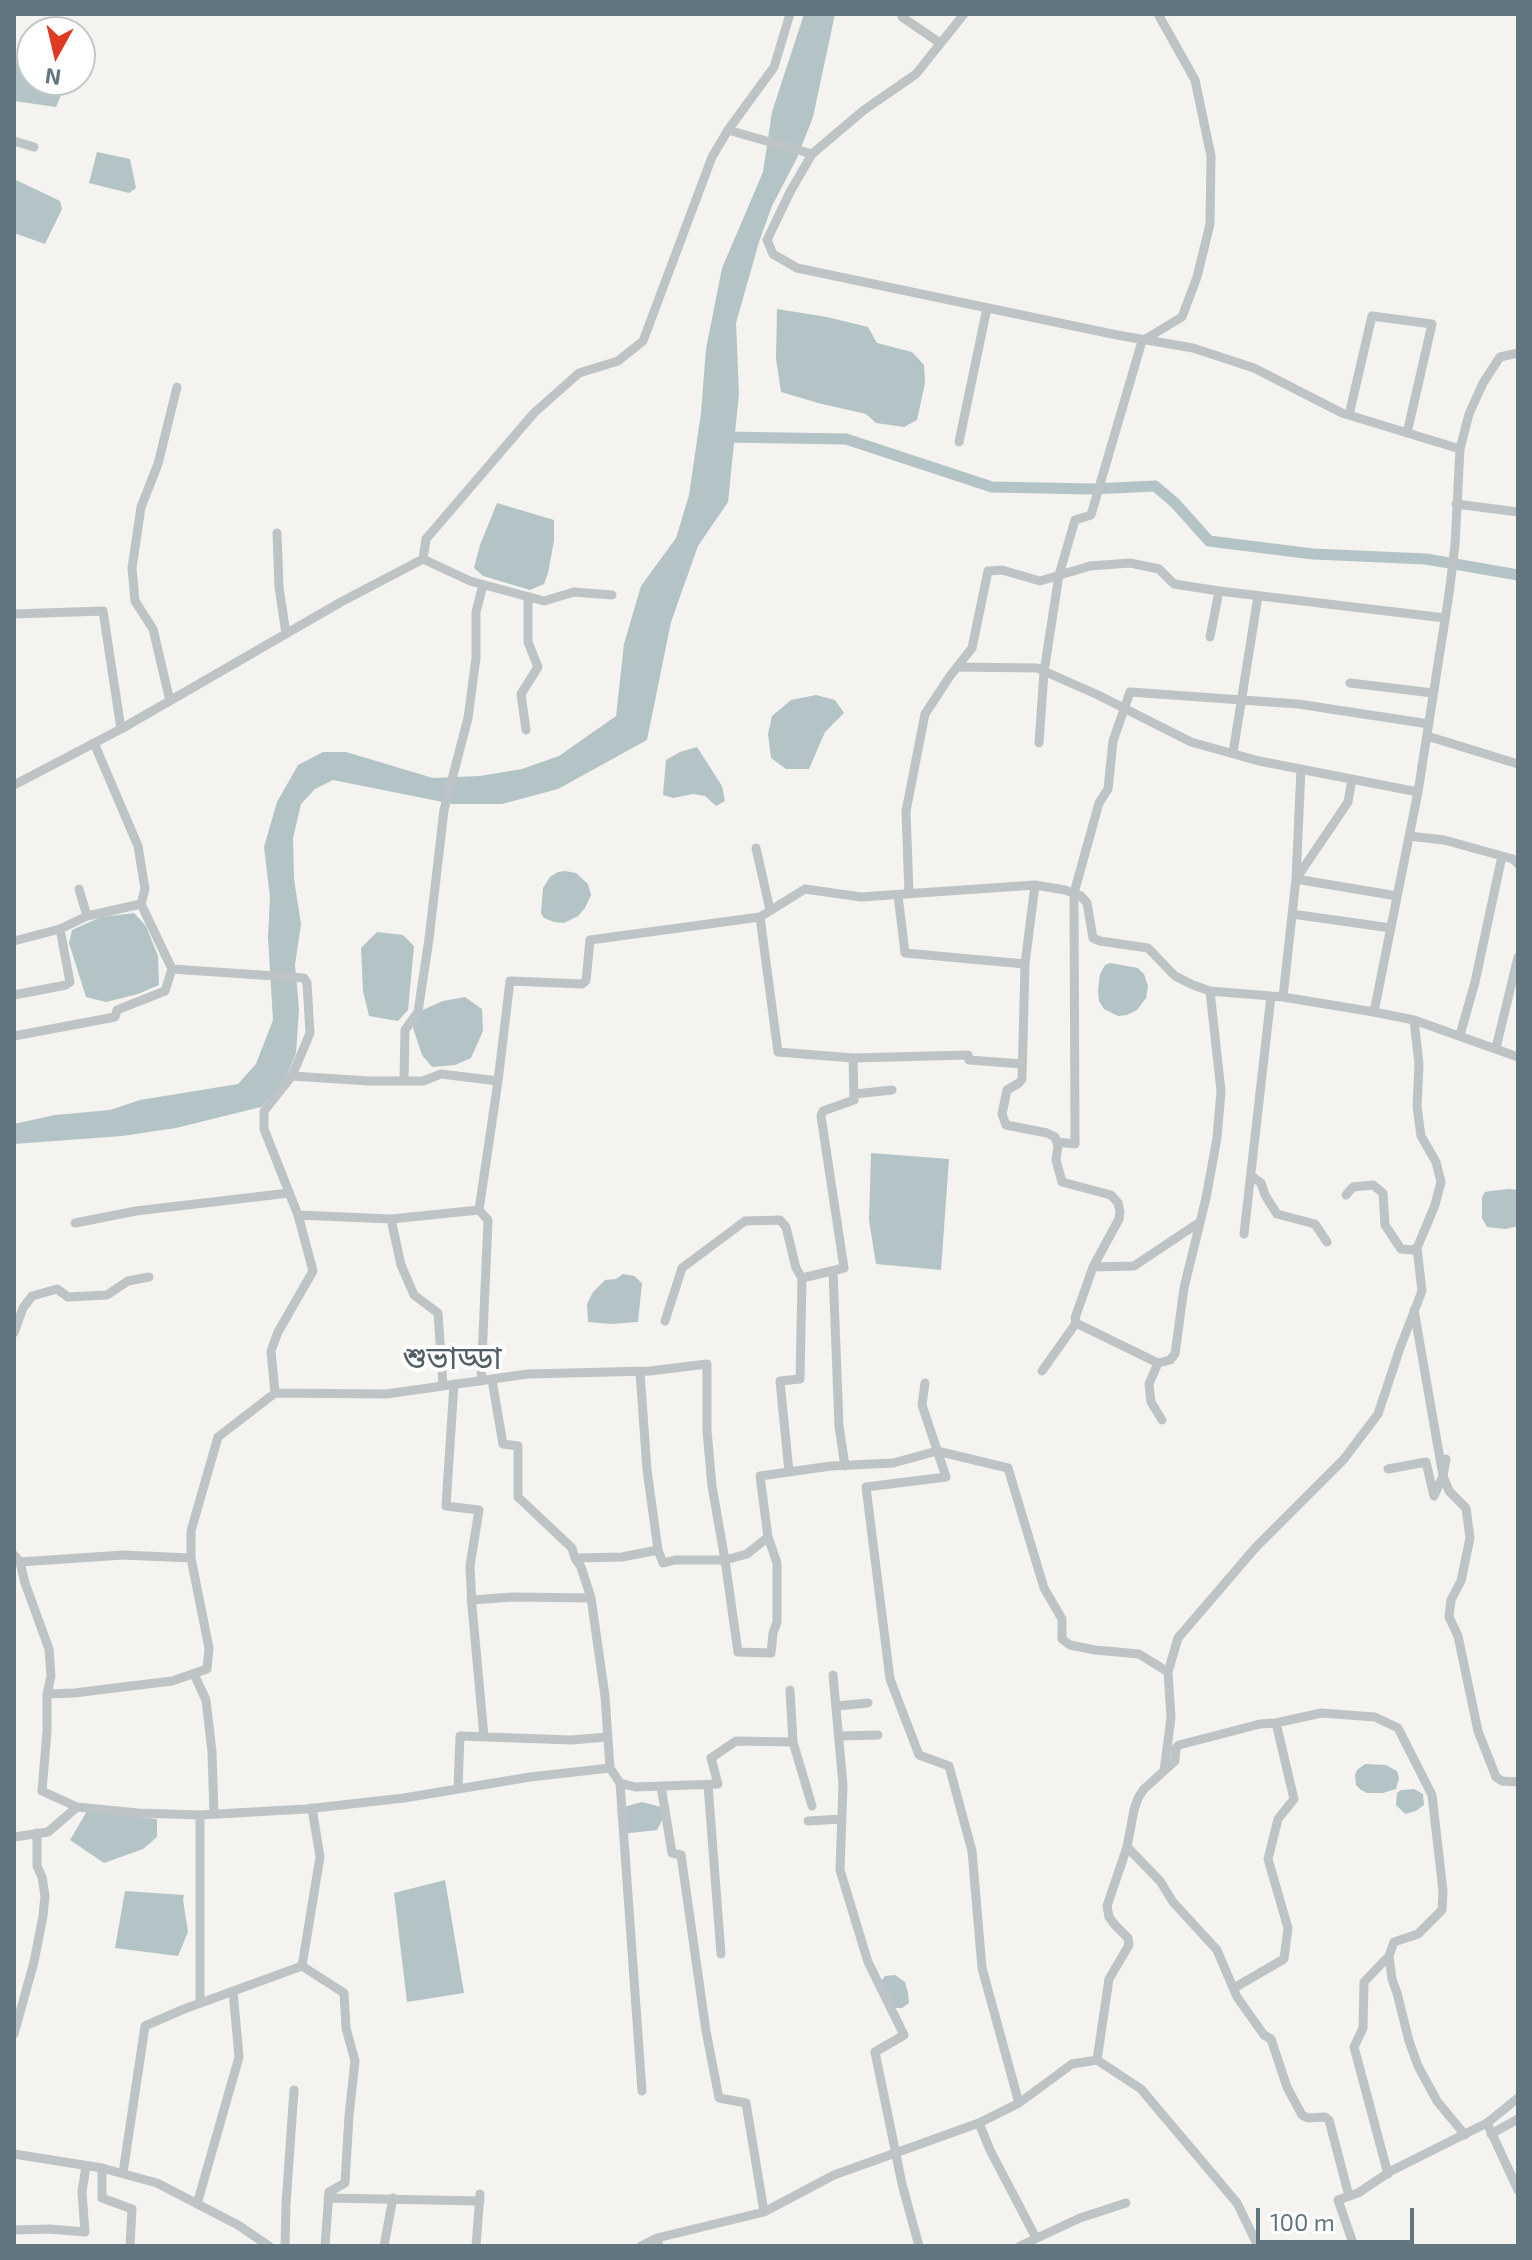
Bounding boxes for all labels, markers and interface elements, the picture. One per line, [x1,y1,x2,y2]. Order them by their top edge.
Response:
north arrow [16,16,96,96]
text: N [43,64,63,92]
district label: শুভাড্ডা [402,1339,502,1377]
scale bar [1260,2192,1418,2242]
text: 100 m [1270,2207,1335,2236]

